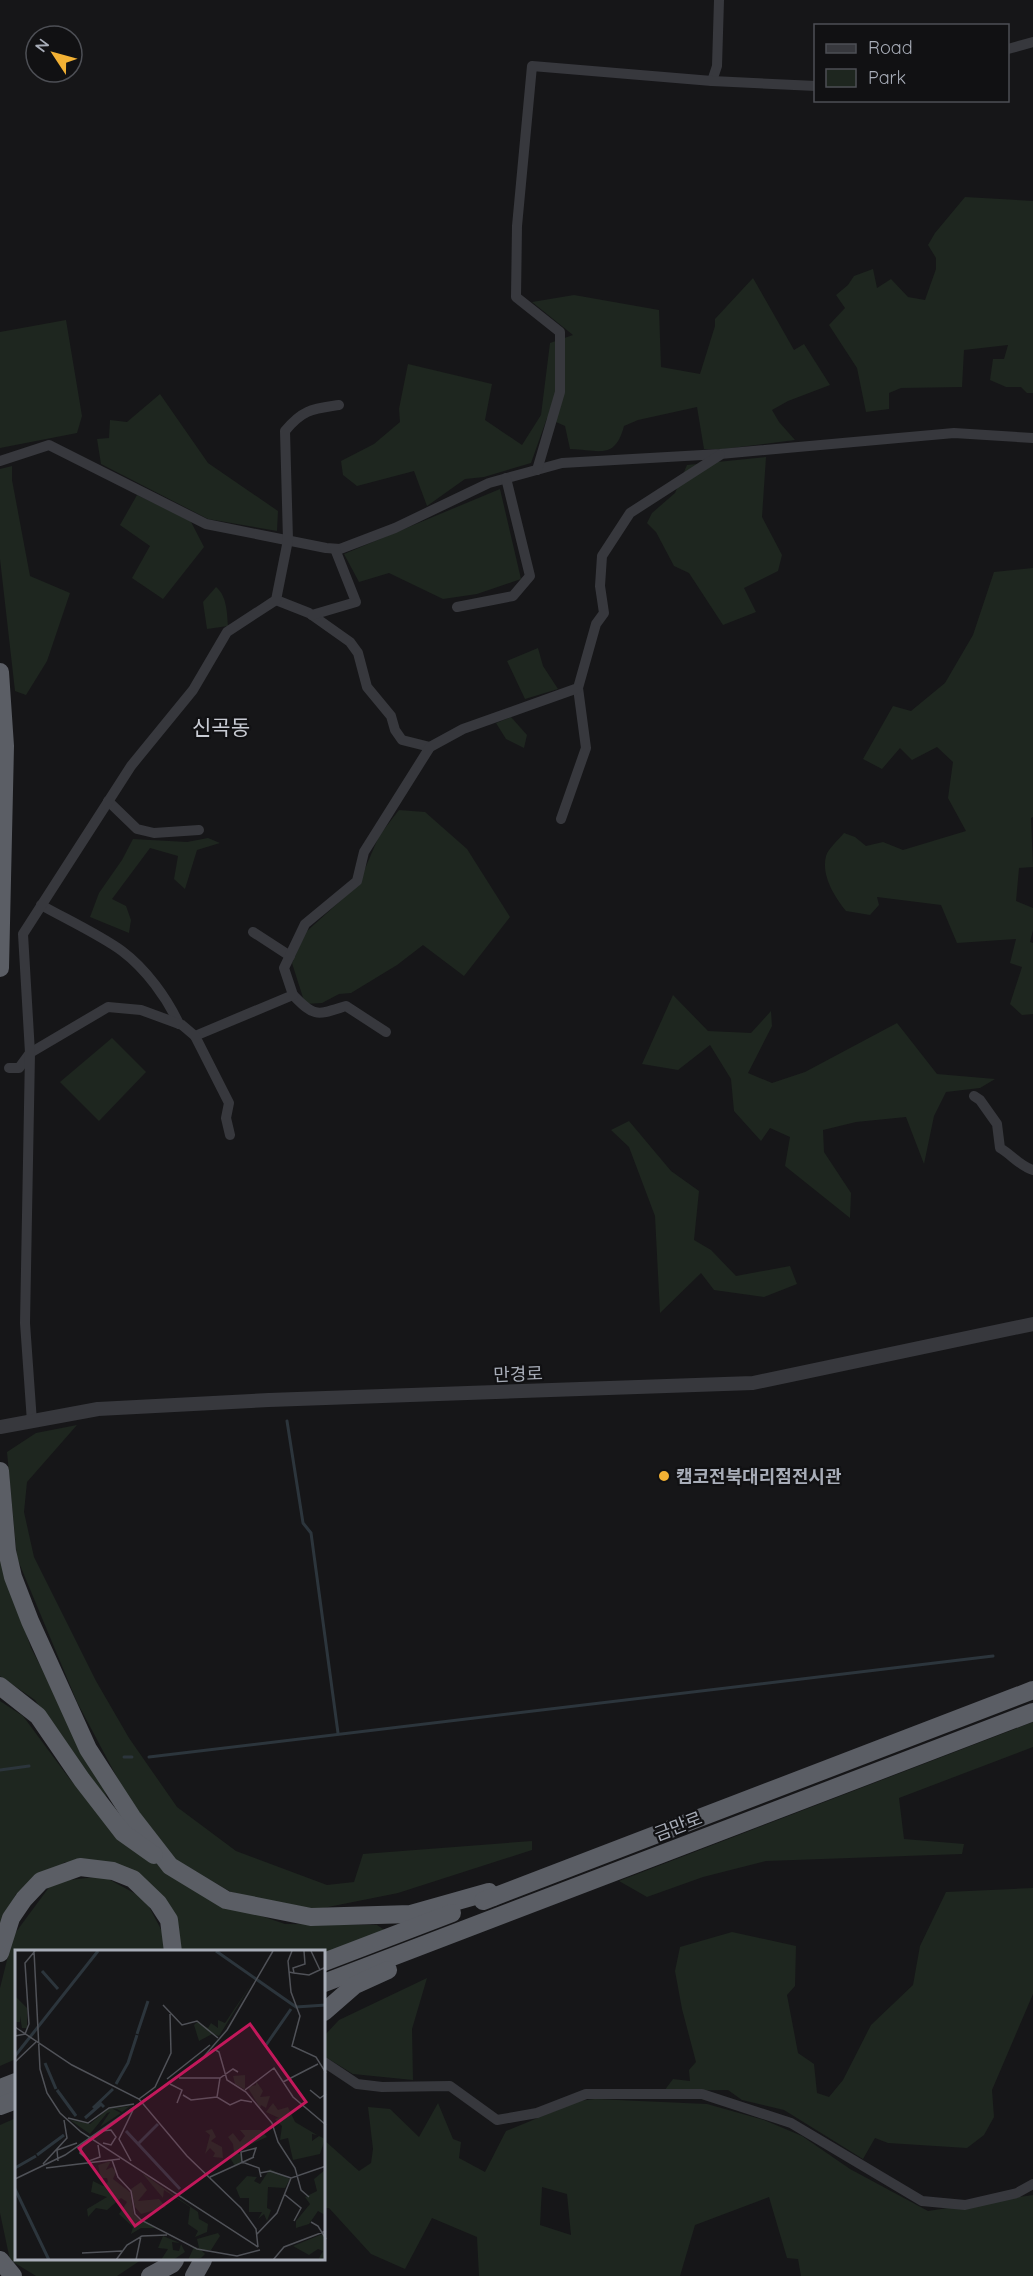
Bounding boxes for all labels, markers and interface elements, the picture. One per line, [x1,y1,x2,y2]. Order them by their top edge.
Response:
north arrow [24,24,84,84]
legend [814,24,1009,102]
text: N [30,35,53,56]
text: Road [868,36,913,59]
text: Park [868,66,906,89]
district label: 신곡동 [192,714,250,740]
street label: 만경로 [493,1362,543,1386]
place label: 캠코전북대리점전시관 [676,1465,842,1488]
marker: 캠코전북대리점전시관 [657,1469,671,1483]
street label: 금만로 [651,1806,705,1846]
inset map [15,1950,326,2261]

